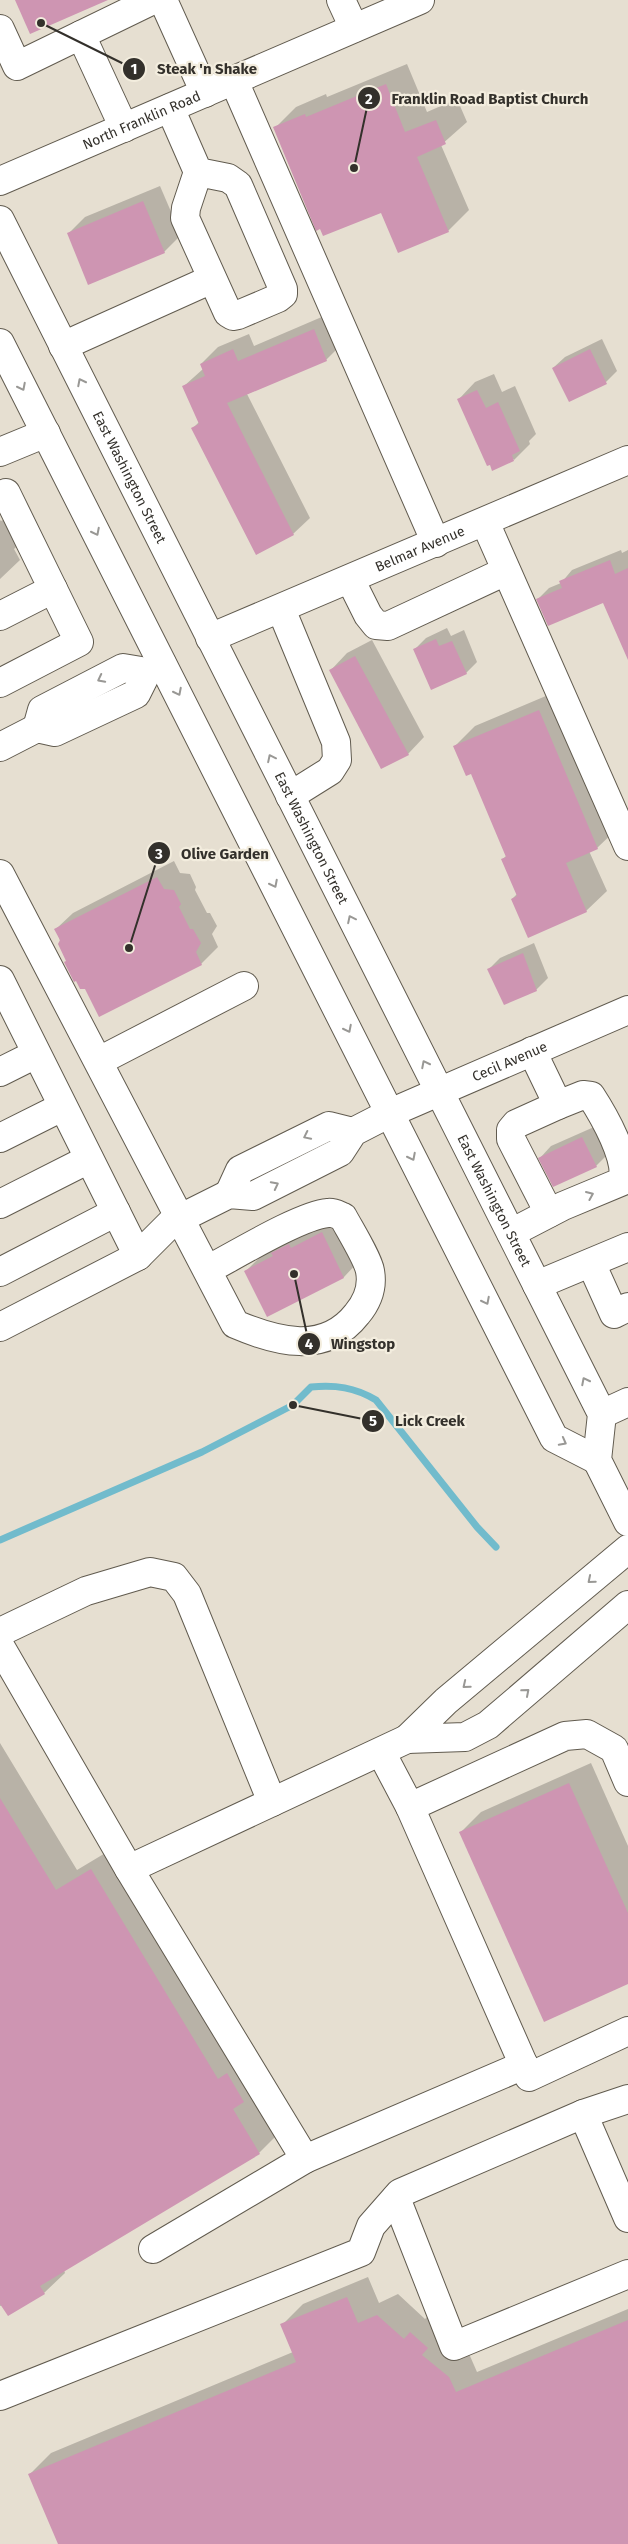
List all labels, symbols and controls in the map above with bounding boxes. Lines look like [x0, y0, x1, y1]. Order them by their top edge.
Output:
callout: Steak 'n Shake [122, 54, 267, 84]
text: 1 [131, 60, 137, 78]
text: Steak 'n Shake [157, 60, 257, 78]
callout: Franklin Road Baptist Church [357, 83, 598, 113]
street label: North Franklin Road [80, 88, 203, 153]
text: 2 [365, 90, 373, 108]
text: Franklin Road Baptist Church [392, 90, 588, 108]
one-way arrow [77, 379, 87, 388]
one-way arrow [16, 382, 26, 391]
street label: East Washington Street [89, 408, 170, 547]
street label: Belmar Avenue [373, 523, 467, 576]
one-way arrow [90, 526, 100, 535]
one-way arrow [97, 673, 106, 683]
one-way arrow [172, 687, 182, 696]
one-way arrow [267, 754, 277, 763]
street label: East Washington Street [271, 769, 352, 908]
callout: Olive Garden [146, 838, 279, 868]
text: 3 [154, 845, 163, 863]
text: Olive Garden [181, 845, 269, 863]
one-way arrow [268, 879, 278, 888]
one-way arrow [347, 916, 357, 925]
one-way arrow [342, 1024, 352, 1033]
street label: Cecil Avenue [470, 1038, 550, 1085]
one-way arrow [421, 1060, 431, 1069]
one-way arrow [304, 1130, 313, 1140]
street label: East Washington Street [453, 1132, 535, 1271]
one-way arrow [406, 1151, 416, 1160]
one-way arrow [270, 1181, 279, 1191]
one-way arrow [585, 1190, 594, 1201]
one-way arrow [480, 1296, 490, 1305]
callout: Wingstop [296, 1329, 405, 1359]
text: 4 [305, 1335, 314, 1353]
text: Wingstop [331, 1335, 395, 1353]
one-way arrow [581, 1377, 591, 1386]
callout: Lick Creek [361, 1406, 475, 1436]
text: 5 [369, 1412, 377, 1430]
text: Lick Creek [395, 1412, 466, 1430]
one-way arrow [558, 1436, 567, 1446]
one-way arrow [587, 1575, 596, 1584]
one-way arrow [463, 1679, 472, 1687]
one-way arrow [521, 1689, 530, 1698]

